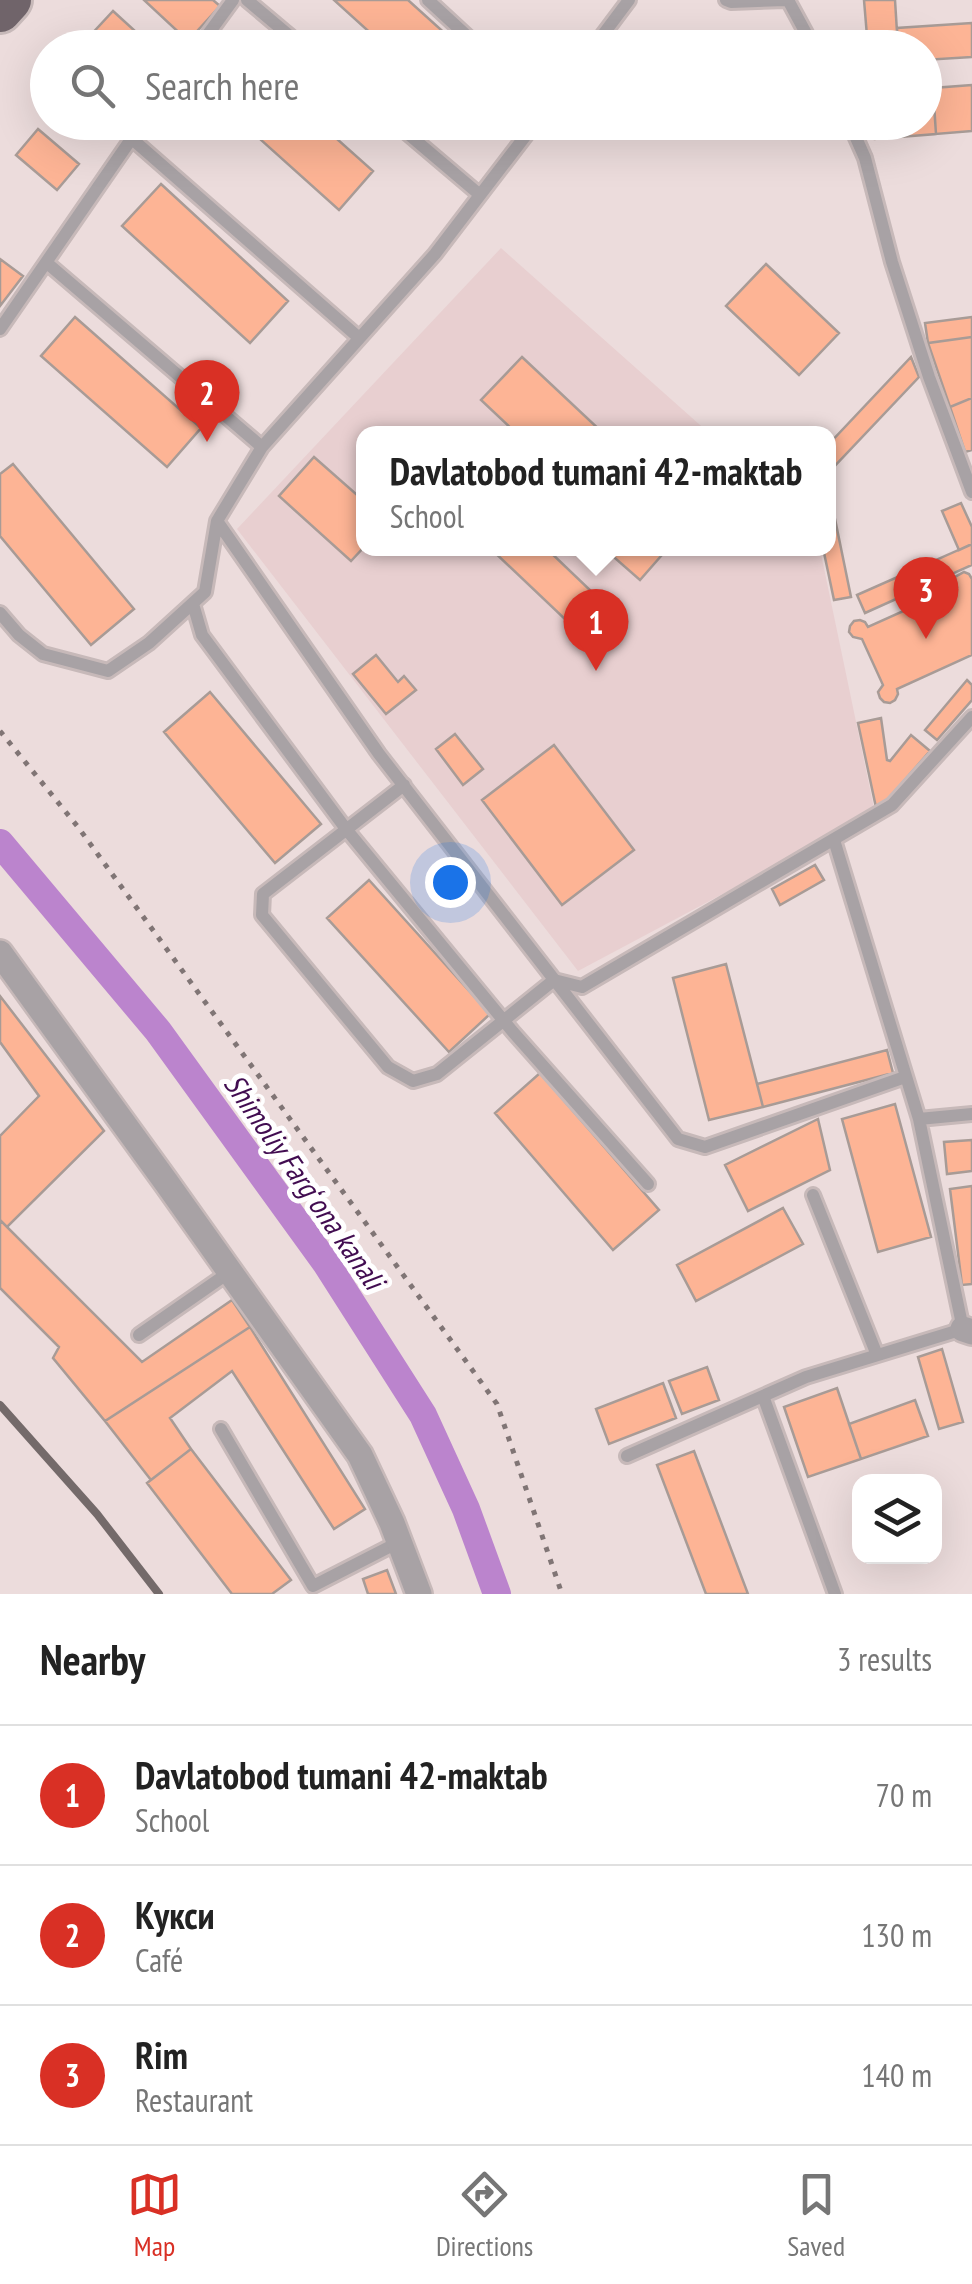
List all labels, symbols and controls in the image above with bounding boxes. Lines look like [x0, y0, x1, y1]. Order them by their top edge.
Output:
search box [30, 30, 942, 140]
icon: search [65, 58, 120, 113]
text: Search here [145, 61, 299, 110]
pin: 2 [174, 360, 240, 442]
popup [356, 426, 836, 556]
text: Davlatobod tumani 42-maktab [390, 446, 802, 495]
text: School [390, 495, 464, 537]
pin: 3 [894, 556, 958, 639]
pin: 1 [564, 588, 628, 671]
your location [425, 857, 476, 908]
water label: Shimoliy Fargʻona kanali [216, 1066, 396, 1299]
map controls [852, 1474, 942, 1564]
button: layers [852, 1474, 942, 1564]
text: Nearby [40, 1632, 145, 1687]
text: 3 results [837, 1638, 932, 1680]
text: Davlatobod tumani 42-maktab [135, 1750, 548, 1799]
text: 1 [65, 1774, 80, 1816]
text: 70 m [876, 1774, 932, 1816]
text: School [135, 1799, 209, 1841]
text: Кукси [135, 1890, 215, 1939]
text: 2 [65, 1914, 80, 1956]
text: 130 m [861, 1914, 932, 1956]
text: Café [135, 1939, 183, 1981]
text: Rim [135, 2030, 188, 2079]
text: 3 [65, 2054, 80, 2096]
text: 140 m [861, 2054, 932, 2096]
text: Restaurant [135, 2079, 253, 2121]
tab: Map [127, 2167, 182, 2264]
tab: Directions [436, 2167, 533, 2264]
tab: Saved [787, 2167, 845, 2264]

